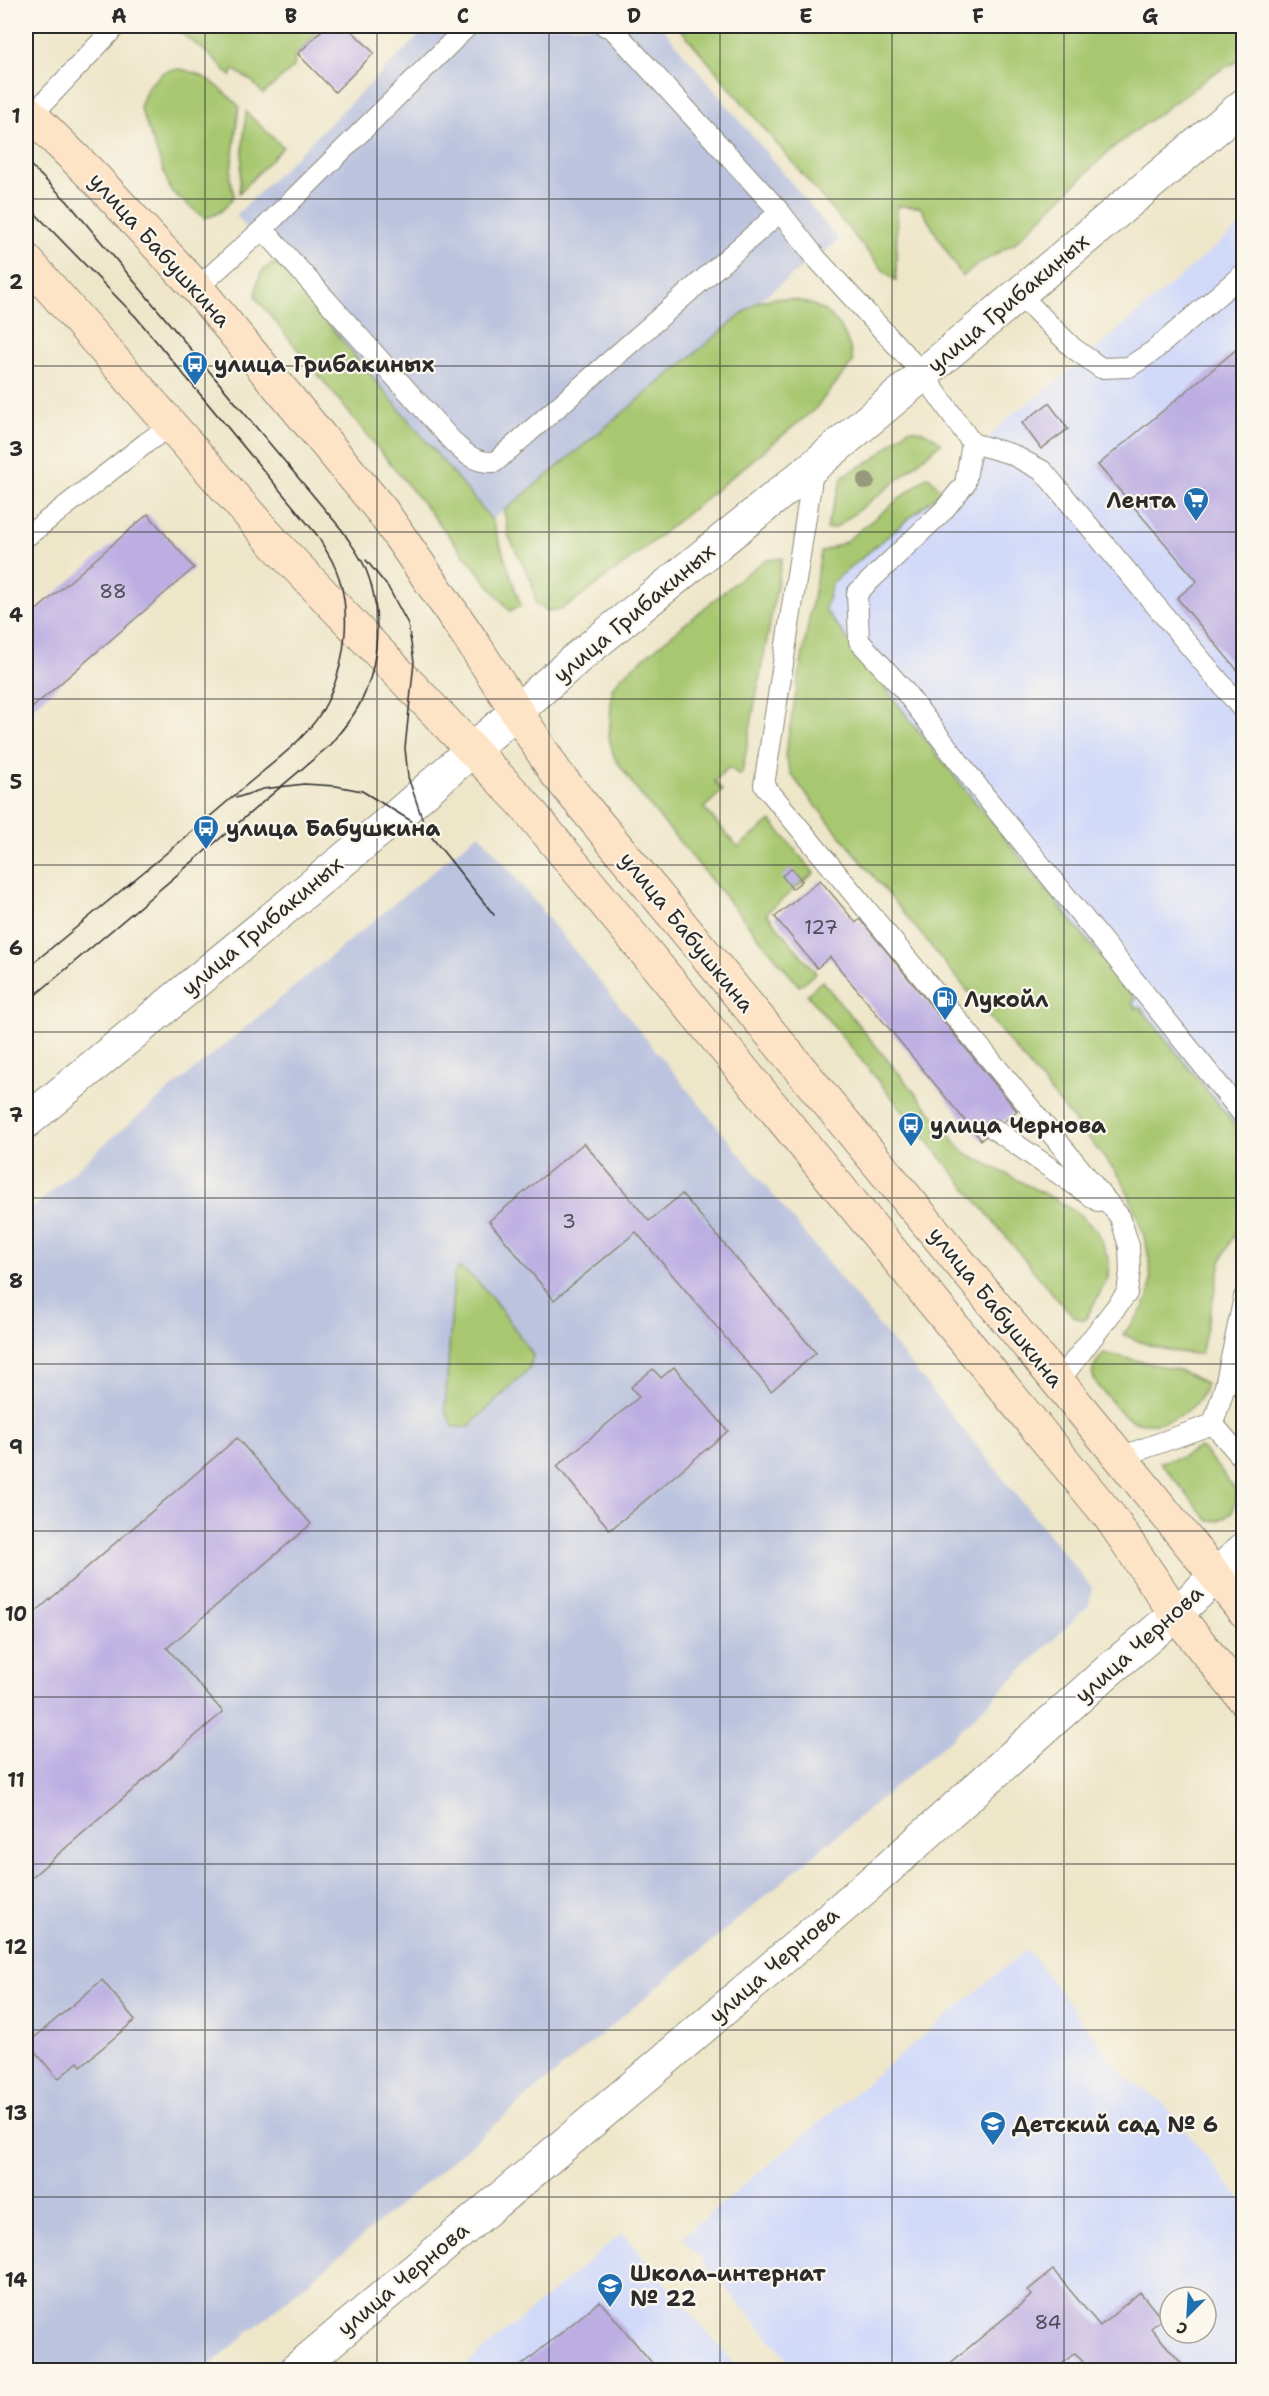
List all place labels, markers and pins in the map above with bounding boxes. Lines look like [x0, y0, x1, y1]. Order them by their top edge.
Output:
bus stop icon: улица Грибакиных [180, 349, 210, 387]
place label: улица Грибакиных [214, 350, 435, 379]
supermarket icon: Лента [1181, 485, 1211, 523]
place label: Лента [1106, 486, 1176, 515]
bus stop icon: улица Бабушкина [191, 813, 221, 851]
place label: улица Бабушкина [226, 814, 440, 843]
fuel station icon: Лукойл [930, 984, 960, 1022]
place label: Лукойл [964, 985, 1049, 1014]
bus stop icon: улица Чернова [896, 1110, 926, 1148]
place label: улица Чернова [930, 1111, 1106, 1140]
school or university icon: Детский сад № 6 [978, 2109, 1008, 2147]
place label: Детский сад № 6 [1012, 2110, 1218, 2139]
place label: Школа-интернат № 22 [630, 2259, 827, 2313]
school or university icon: Школа-интернат № 22 [595, 2271, 625, 2309]

